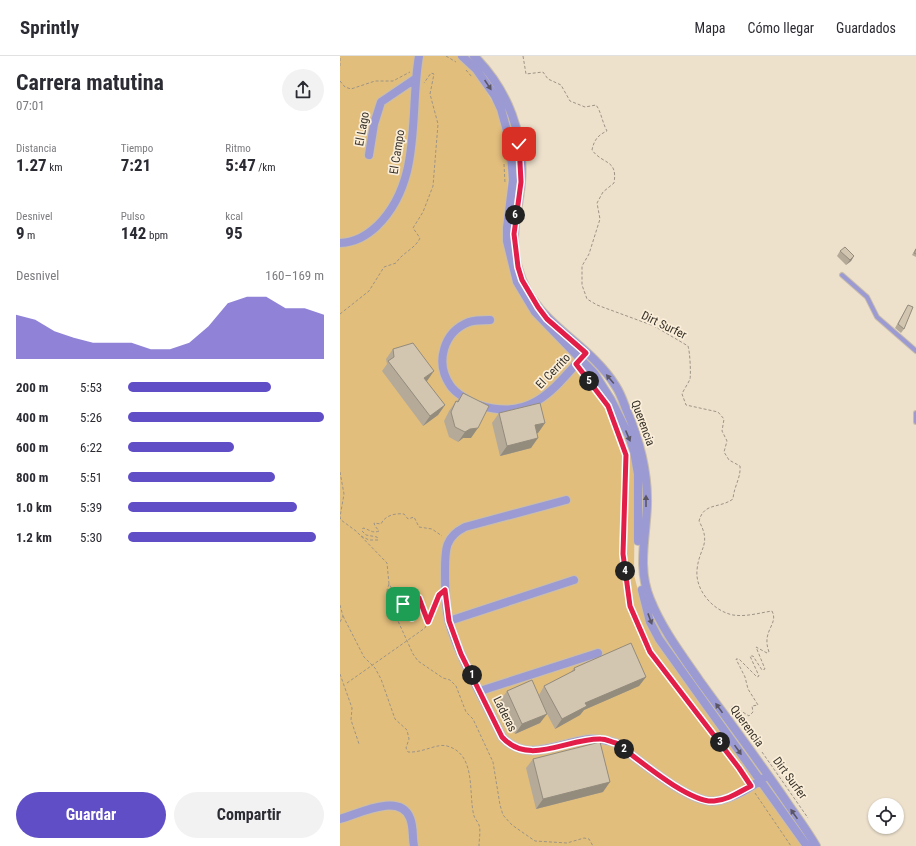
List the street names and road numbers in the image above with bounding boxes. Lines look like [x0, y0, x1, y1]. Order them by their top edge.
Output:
street label: El Lago [352, 111, 372, 147]
street label: El Campo [387, 129, 407, 175]
street label: Dirt Surfer [639, 308, 689, 342]
street label: El Cerrito [533, 351, 573, 391]
street label: Querencia [628, 398, 658, 448]
street label: Laderas [490, 694, 520, 734]
street label: Querencia [727, 703, 767, 750]
street label: Dirt Surfer [770, 754, 810, 802]

